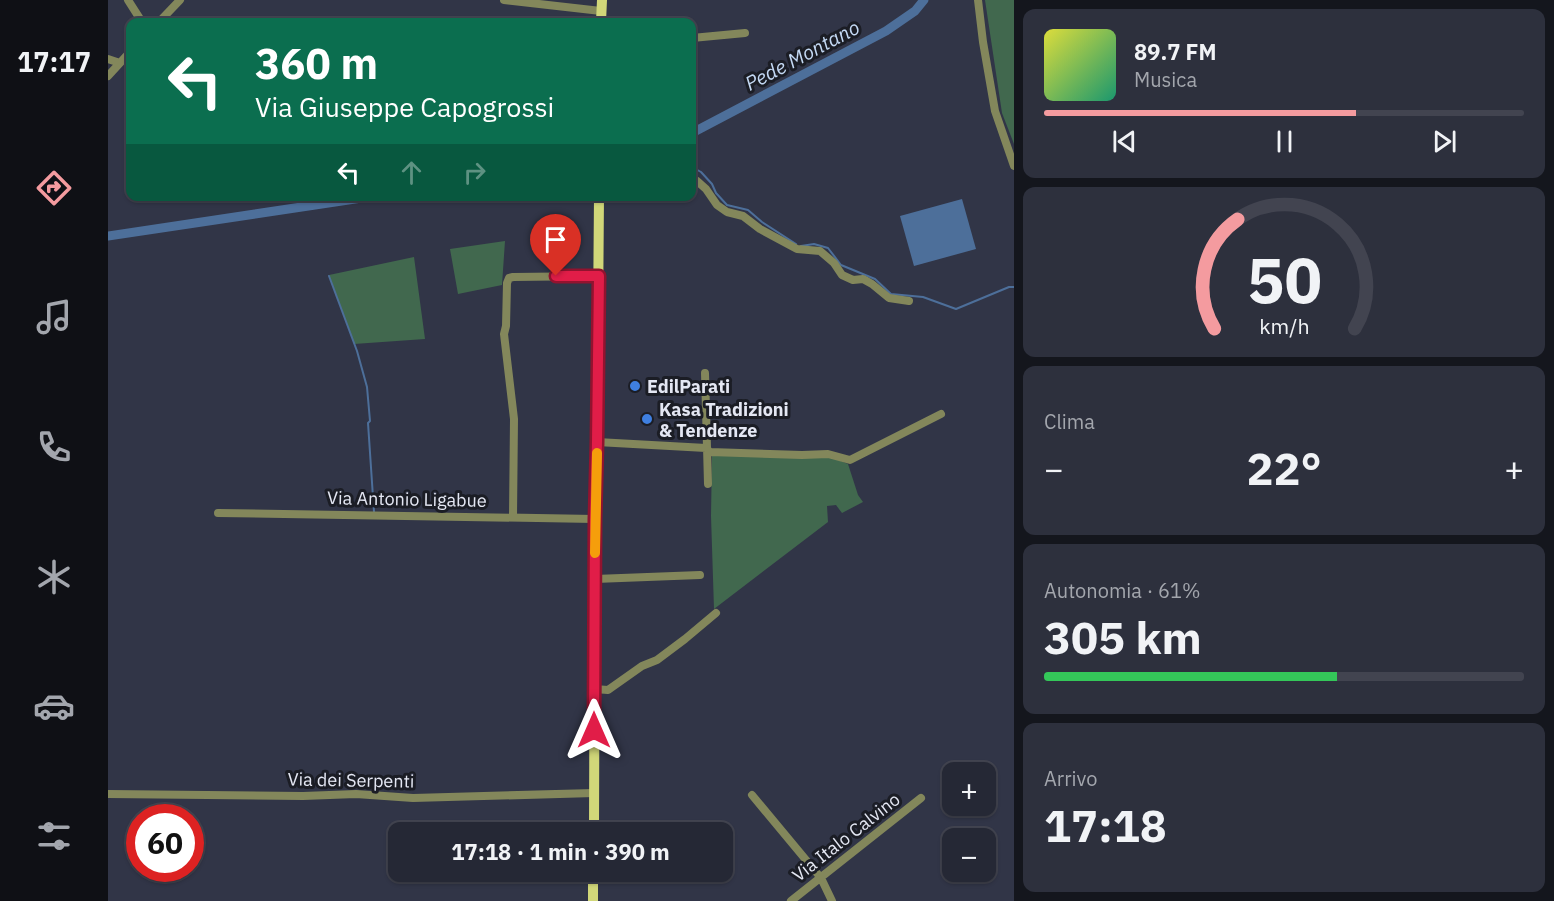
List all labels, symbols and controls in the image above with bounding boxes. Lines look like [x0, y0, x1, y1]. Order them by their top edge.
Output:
water label: Pede Montano [740, 13, 864, 97]
text: 360 m [255, 36, 378, 91]
text: 89.7 FM [1134, 37, 1217, 66]
icon: left [156, 42, 234, 120]
text: 17:17 [17, 44, 91, 79]
text: Musica [1134, 66, 1197, 93]
text: Via Giuseppe Capogrossi [255, 89, 554, 124]
icon: previous [1108, 125, 1141, 158]
icon: pause [1268, 125, 1301, 158]
icon: next [1428, 125, 1461, 158]
icon: left [332, 156, 365, 189]
icon: ahead [395, 156, 428, 189]
icon: right [458, 156, 491, 189]
icon: directions [33, 167, 75, 209]
pin [530, 214, 581, 276]
icon: arrive [539, 223, 572, 256]
text: 50 [1247, 239, 1321, 320]
icon: music [33, 296, 75, 338]
text: km/h [1259, 313, 1309, 341]
place label: EdilParati [647, 375, 730, 398]
marker: EdilParati [628, 379, 642, 393]
place label: Kasa Tradizioni & Tendenze [659, 398, 789, 442]
text: Clima [1044, 408, 1095, 435]
marker: Kasa Tradizioni & Tendenze [640, 412, 654, 426]
icon: phone [33, 426, 75, 468]
text: 22° [1246, 439, 1322, 497]
text: − [1044, 447, 1064, 490]
text: + [1504, 447, 1524, 490]
street label: Via Antonio Ligabue [327, 486, 487, 512]
icon: climate [33, 556, 75, 598]
text: Autonomia · 61% [1044, 577, 1201, 604]
text: 305 km [1044, 608, 1202, 666]
icon: car [33, 685, 75, 727]
position arrow [562, 698, 626, 762]
map controls [942, 762, 996, 882]
button: + [942, 762, 996, 816]
text: Arrivo [1044, 765, 1097, 792]
street label: Via dei Serpenti [287, 767, 415, 793]
street label: Via Italo Calvino [787, 788, 905, 886]
text: 17:18 [1044, 796, 1167, 854]
speed limit sign: 60 [126, 804, 204, 882]
icon: filters [33, 815, 75, 857]
button: − [942, 828, 996, 882]
text: 17:18 · 1 min · 390 m [451, 837, 670, 866]

